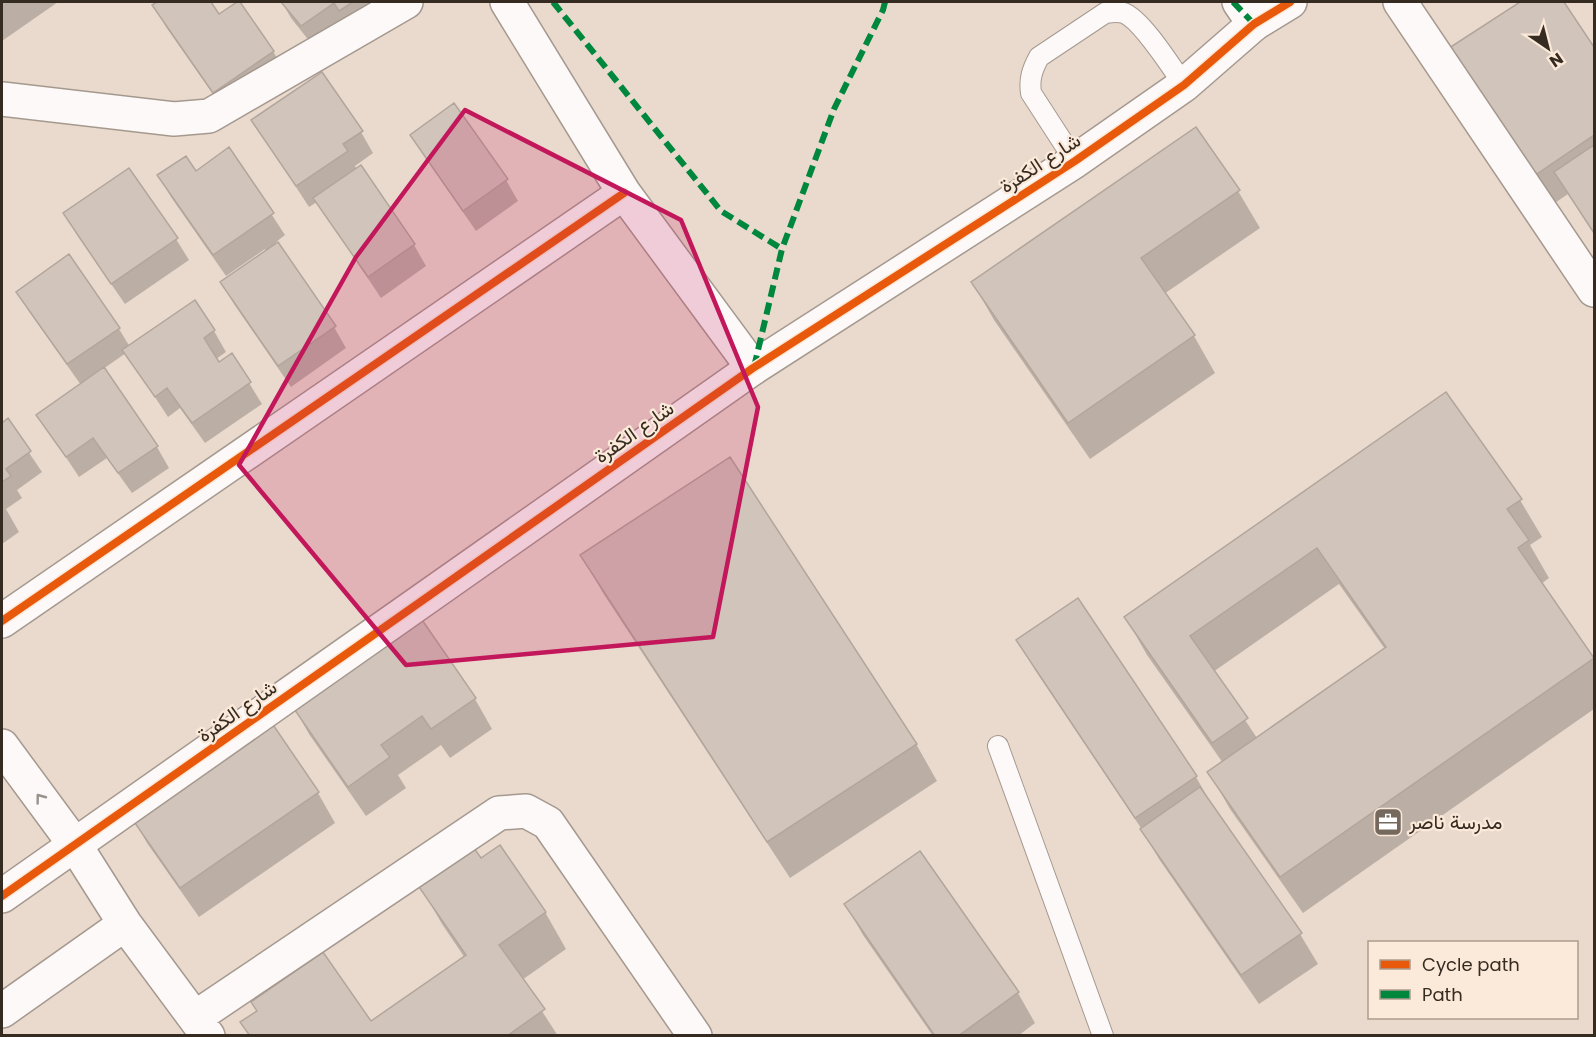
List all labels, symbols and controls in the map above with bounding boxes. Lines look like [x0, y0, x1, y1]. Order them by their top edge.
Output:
north arrow [1518, 18, 1578, 78]
text: N [1545, 47, 1568, 73]
street label: شارع الكفرة [994, 126, 1086, 200]
street label: شارع الكفرة [588, 394, 680, 470]
street label: شارع الكفرة [191, 673, 283, 749]
one-way arrow [37, 793, 48, 804]
office icon: مدرسة ناصر [1372, 806, 1404, 838]
place label: مدرسة ناصر [1408, 808, 1502, 836]
legend [1368, 941, 1578, 1019]
text: Cycle path [1422, 952, 1520, 977]
text: Path [1422, 982, 1463, 1007]

